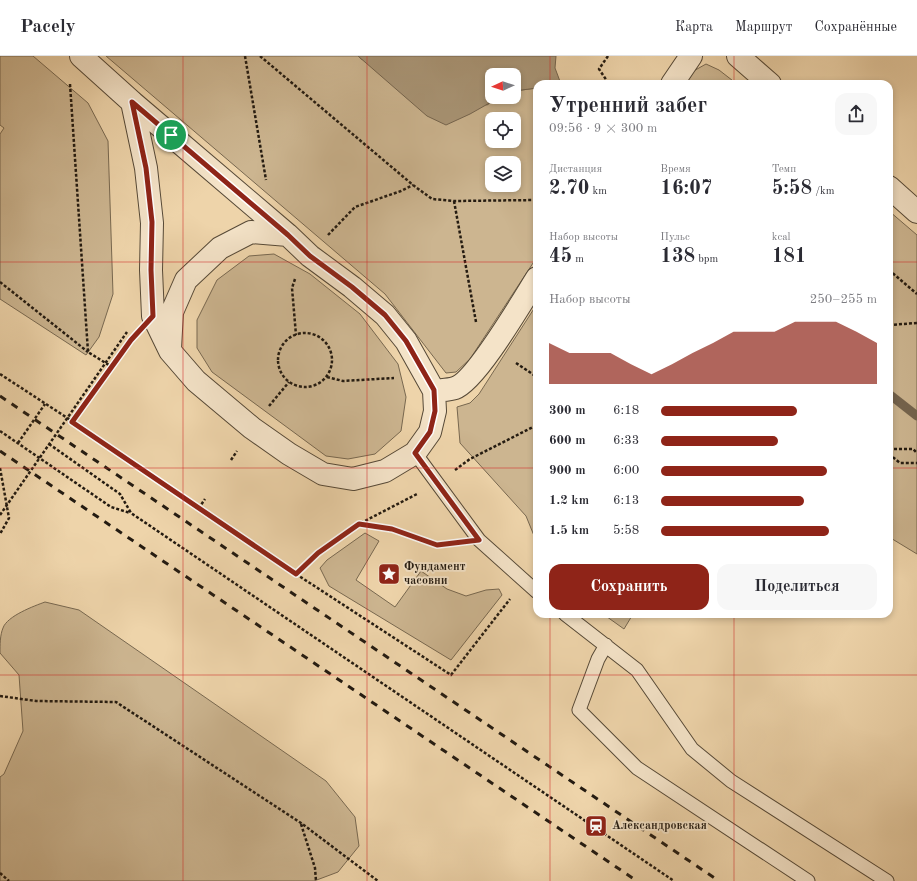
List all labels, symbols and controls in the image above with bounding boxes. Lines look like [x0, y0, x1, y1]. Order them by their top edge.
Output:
text: Pacely [20, 18, 76, 37]
text: Карта [675, 20, 713, 34]
text: Маршрут [735, 20, 792, 34]
text: Сохранённые [814, 20, 897, 34]
north arrow [485, 68, 521, 104]
map controls [485, 68, 521, 192]
button: share [835, 93, 877, 135]
text: Утренний забег [549, 95, 707, 117]
button: locate [485, 112, 521, 148]
pin [154, 118, 188, 152]
text: 09:56 · 9 × 300 m [549, 122, 657, 135]
icon: arrive [160, 124, 182, 146]
button: layers [485, 156, 521, 192]
text: Дистанция [549, 164, 602, 175]
text: Время [660, 164, 691, 175]
text: Темп [772, 164, 796, 175]
text: 2.70 [549, 179, 589, 199]
text: 16:07 [660, 179, 712, 199]
text: 5:58 [772, 179, 812, 199]
text: km [589, 186, 607, 197]
text: /km [812, 186, 835, 197]
text: Набор высоты [549, 232, 618, 243]
text: Пульс [660, 232, 690, 243]
text: kcal [772, 232, 791, 243]
text: 45 [549, 247, 572, 267]
text: 138 [660, 247, 695, 267]
text: 181 [772, 247, 806, 267]
text: m [572, 254, 584, 265]
text: bpm [695, 254, 718, 265]
text: Набор высоты [549, 293, 631, 306]
text: 250–255 m [810, 293, 877, 306]
text: 300 m [549, 404, 586, 417]
text: 6:18 [613, 404, 639, 417]
text: 600 m [549, 434, 586, 447]
text: 6:33 [613, 434, 639, 447]
text: 900 m [549, 464, 586, 477]
text: 6:00 [613, 464, 639, 477]
text: 1.2 km [549, 494, 589, 507]
text: 6:13 [613, 494, 639, 507]
text: 1.5 km [549, 524, 589, 537]
text: 5:58 [613, 524, 639, 537]
place icon: Фундамент часовни [376, 561, 402, 587]
place label: Фундамент часовни [404, 561, 466, 587]
button: Сохранить [549, 564, 709, 610]
button: Поделиться [717, 564, 877, 610]
station icon: Александровская [583, 813, 609, 839]
place label: Александровская [612, 820, 707, 832]

